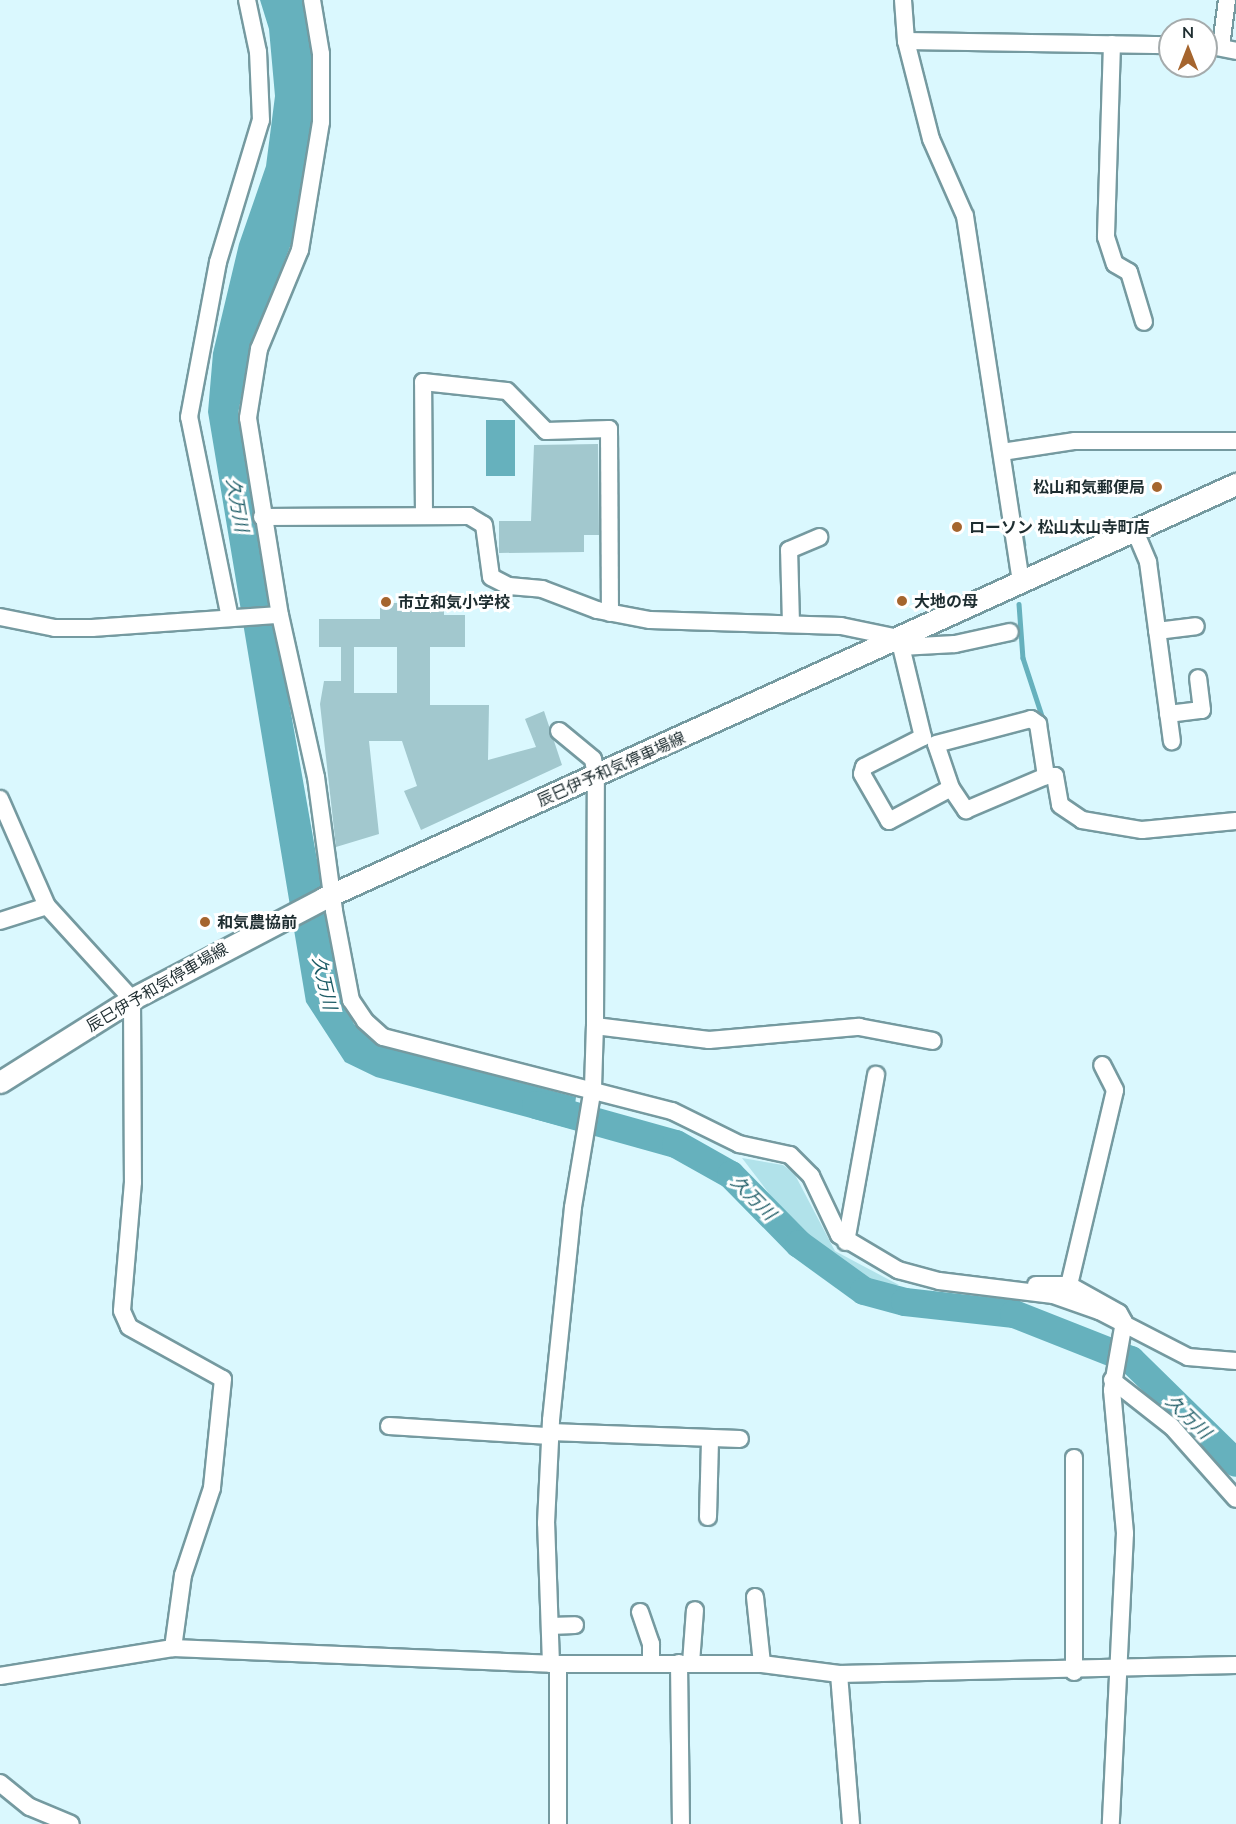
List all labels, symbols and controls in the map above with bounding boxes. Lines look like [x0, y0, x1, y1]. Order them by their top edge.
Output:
north arrow [1158, 18, 1218, 78]
text: N [1182, 22, 1194, 42]
water label: 久万川 [222, 477, 252, 533]
place label: 松山和気郵便局 [1033, 477, 1145, 497]
marker: 松山和気郵便局 [1150, 480, 1164, 494]
place label: ローソン 松山太山寺町店 [969, 517, 1149, 537]
marker: ローソン 松山太山寺町店 [950, 520, 964, 534]
place label: 大地の母 [914, 591, 978, 611]
place label: 市立和気小学校 [398, 592, 510, 612]
marker: 大地の母 [895, 594, 909, 608]
marker: 市立和気小学校 [379, 595, 393, 609]
street label: 辰巳伊予和気停車場線 [534, 728, 688, 810]
place label: 和気農協前 [217, 912, 297, 932]
marker: 和気農協前 [198, 915, 212, 929]
street label: 辰巳伊予和気停車場線 [83, 939, 231, 1035]
water label: 久万川 [307, 954, 341, 1012]
water label: 久万川 [726, 1171, 780, 1225]
water label: 久万川 [1161, 1390, 1215, 1444]

